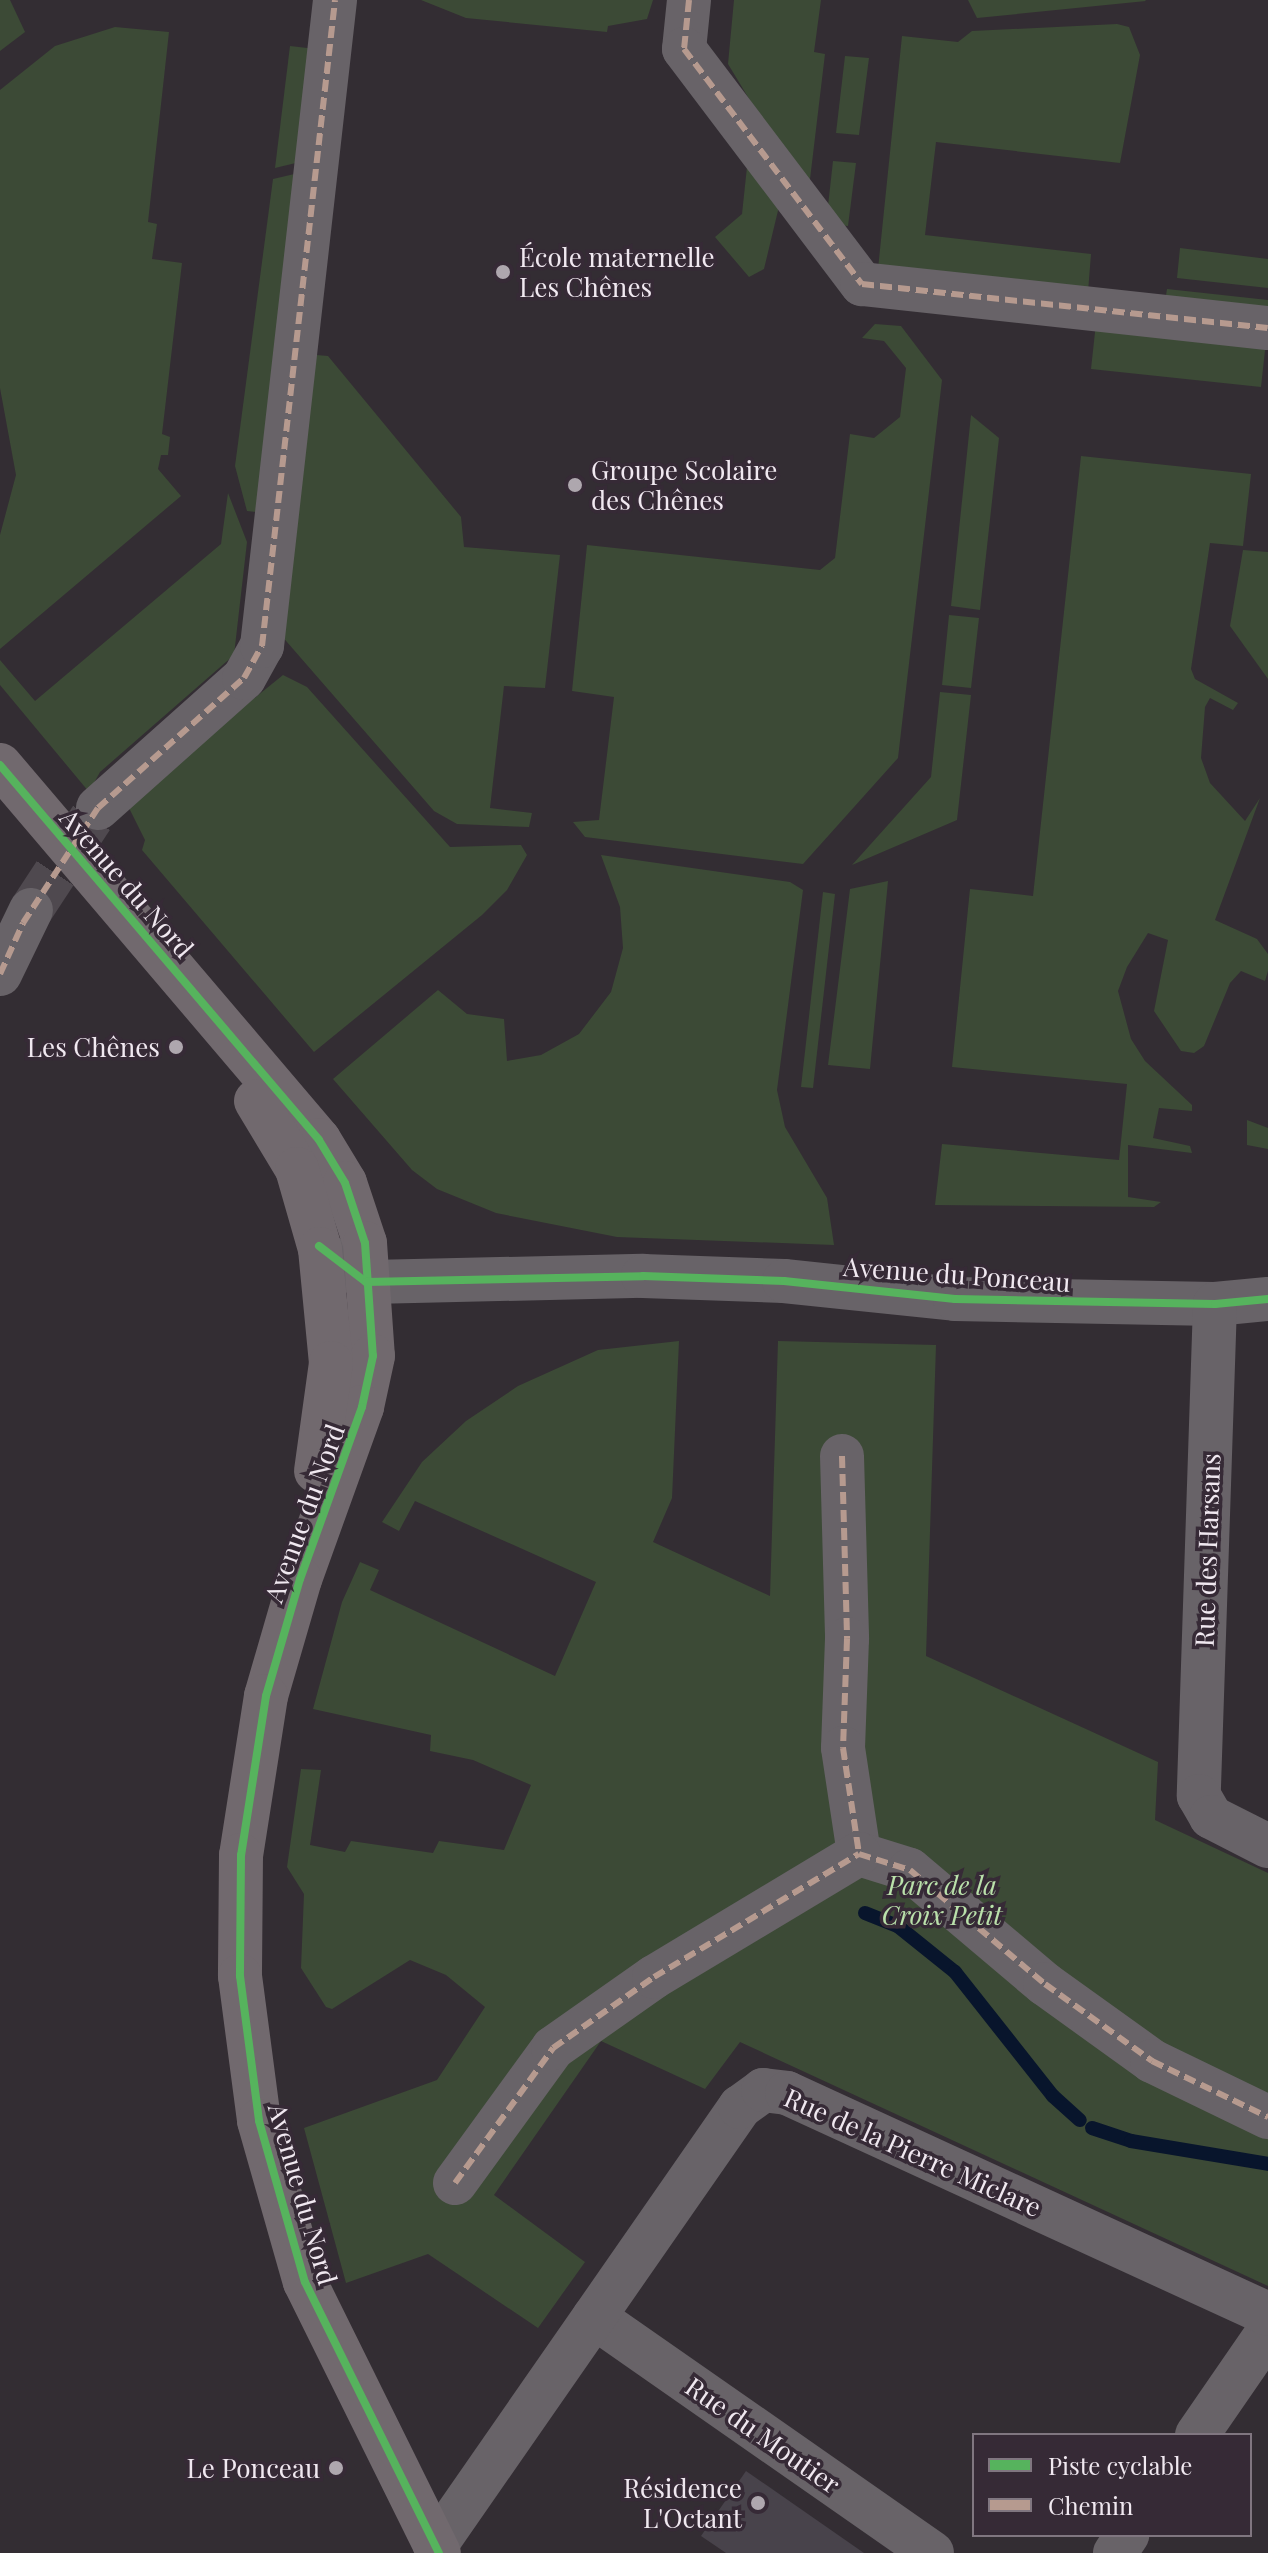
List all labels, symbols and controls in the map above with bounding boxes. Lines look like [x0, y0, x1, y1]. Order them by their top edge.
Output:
place label: École maternelle Les Chênes [519, 241, 715, 302]
marker: École maternelle Les Chênes [494, 263, 512, 281]
place label: Groupe Scolaire des Chênes [591, 454, 777, 516]
marker: Groupe Scolaire des Chênes [566, 476, 584, 494]
street label: Avenue du Nord [54, 802, 200, 964]
place label: Les Chênes [27, 1031, 160, 1063]
marker: Les Chênes [167, 1038, 185, 1056]
street label: Avenue du Ponceau [842, 1251, 1072, 1297]
street label: Avenue du Nord [257, 1420, 351, 1606]
street label: Rue des Harsans [1188, 1453, 1226, 1647]
park label: Parc de la Croix Petit [882, 1869, 1002, 1930]
street label: Rue de la Pierre Miclare [779, 2081, 1047, 2223]
street label: Avenue du Nord [262, 2100, 344, 2288]
street label: Rue du Moutier [680, 2370, 846, 2500]
legend [972, 2433, 1252, 2537]
text: Piste cyclable [1048, 2449, 1192, 2481]
place label: Le Ponceau [187, 2452, 320, 2484]
marker: Le Ponceau [327, 2459, 345, 2477]
place label: Résidence L'Octant [623, 2472, 742, 2534]
text: Chemin [1048, 2489, 1133, 2521]
marker: Résidence L'Octant [749, 2494, 767, 2512]

